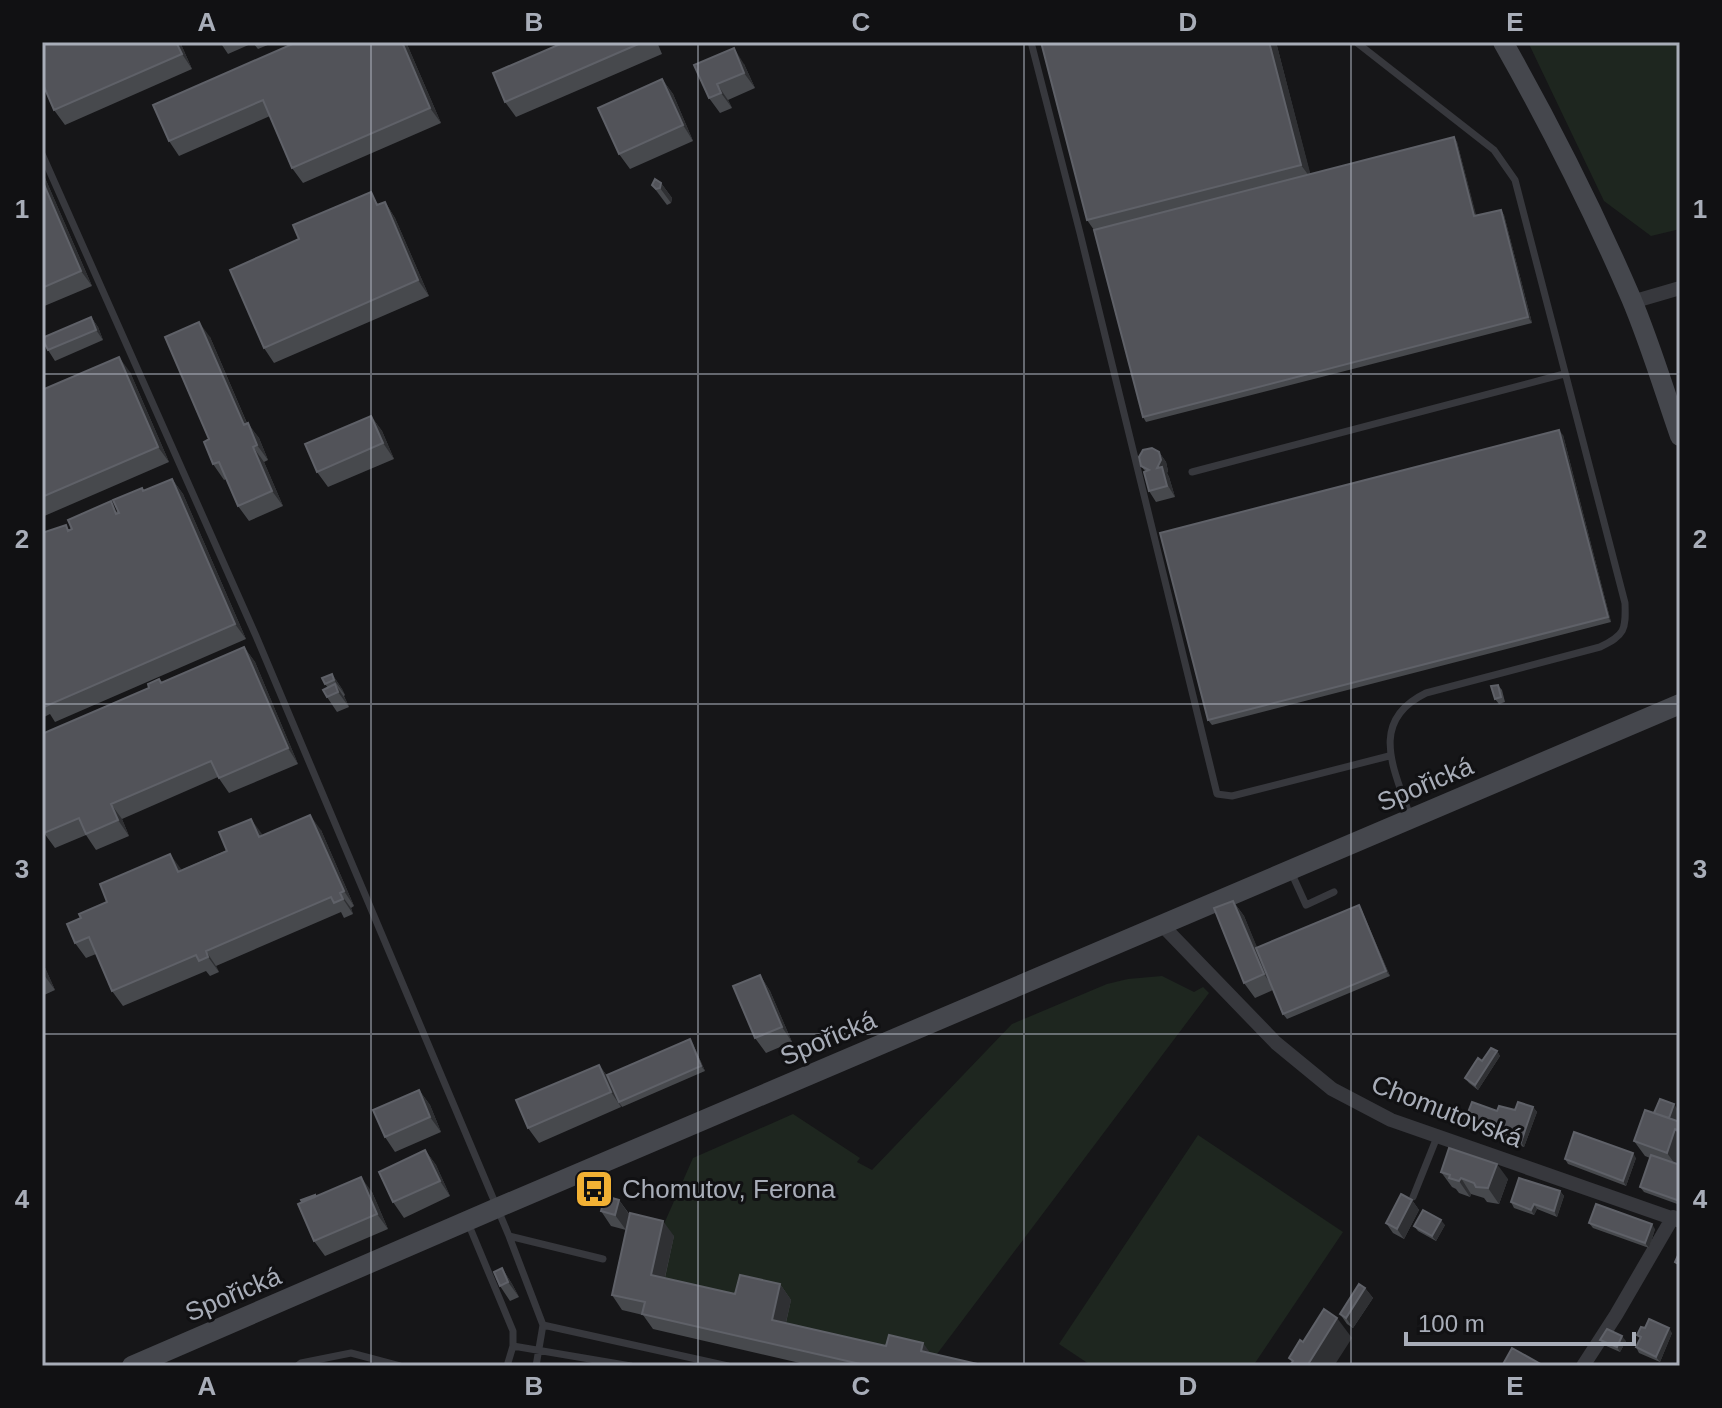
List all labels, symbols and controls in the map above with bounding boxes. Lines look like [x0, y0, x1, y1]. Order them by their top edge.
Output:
text: A [198, 7, 217, 37]
text: B [525, 7, 543, 37]
text: C [852, 7, 871, 37]
text: D [1179, 7, 1197, 37]
text: E [1506, 7, 1524, 37]
text: 1 [15, 194, 29, 224]
text: 1 [1693, 194, 1707, 224]
text: 2 [15, 524, 29, 554]
text: 2 [1693, 524, 1707, 554]
street label: Spořická [1373, 750, 1478, 818]
text: 3 [15, 854, 29, 884]
text: 3 [1693, 854, 1707, 884]
street label: Spořická [776, 1004, 881, 1072]
street label: Chomutovská [1367, 1069, 1527, 1154]
bus stop icon: Chomutov, Ferona [573, 1168, 615, 1210]
place label: Chomutov, Ferona [622, 1174, 836, 1204]
text: 4 [15, 1184, 30, 1214]
text: 4 [1693, 1184, 1708, 1214]
street label: Spořická [181, 1260, 286, 1328]
scale bar [1406, 1296, 1634, 1346]
text: 100 m [1418, 1310, 1485, 1337]
text: A [198, 1371, 217, 1401]
text: B [525, 1371, 543, 1401]
text: C [852, 1371, 871, 1401]
text: D [1179, 1371, 1197, 1401]
text: E [1506, 1371, 1524, 1401]

